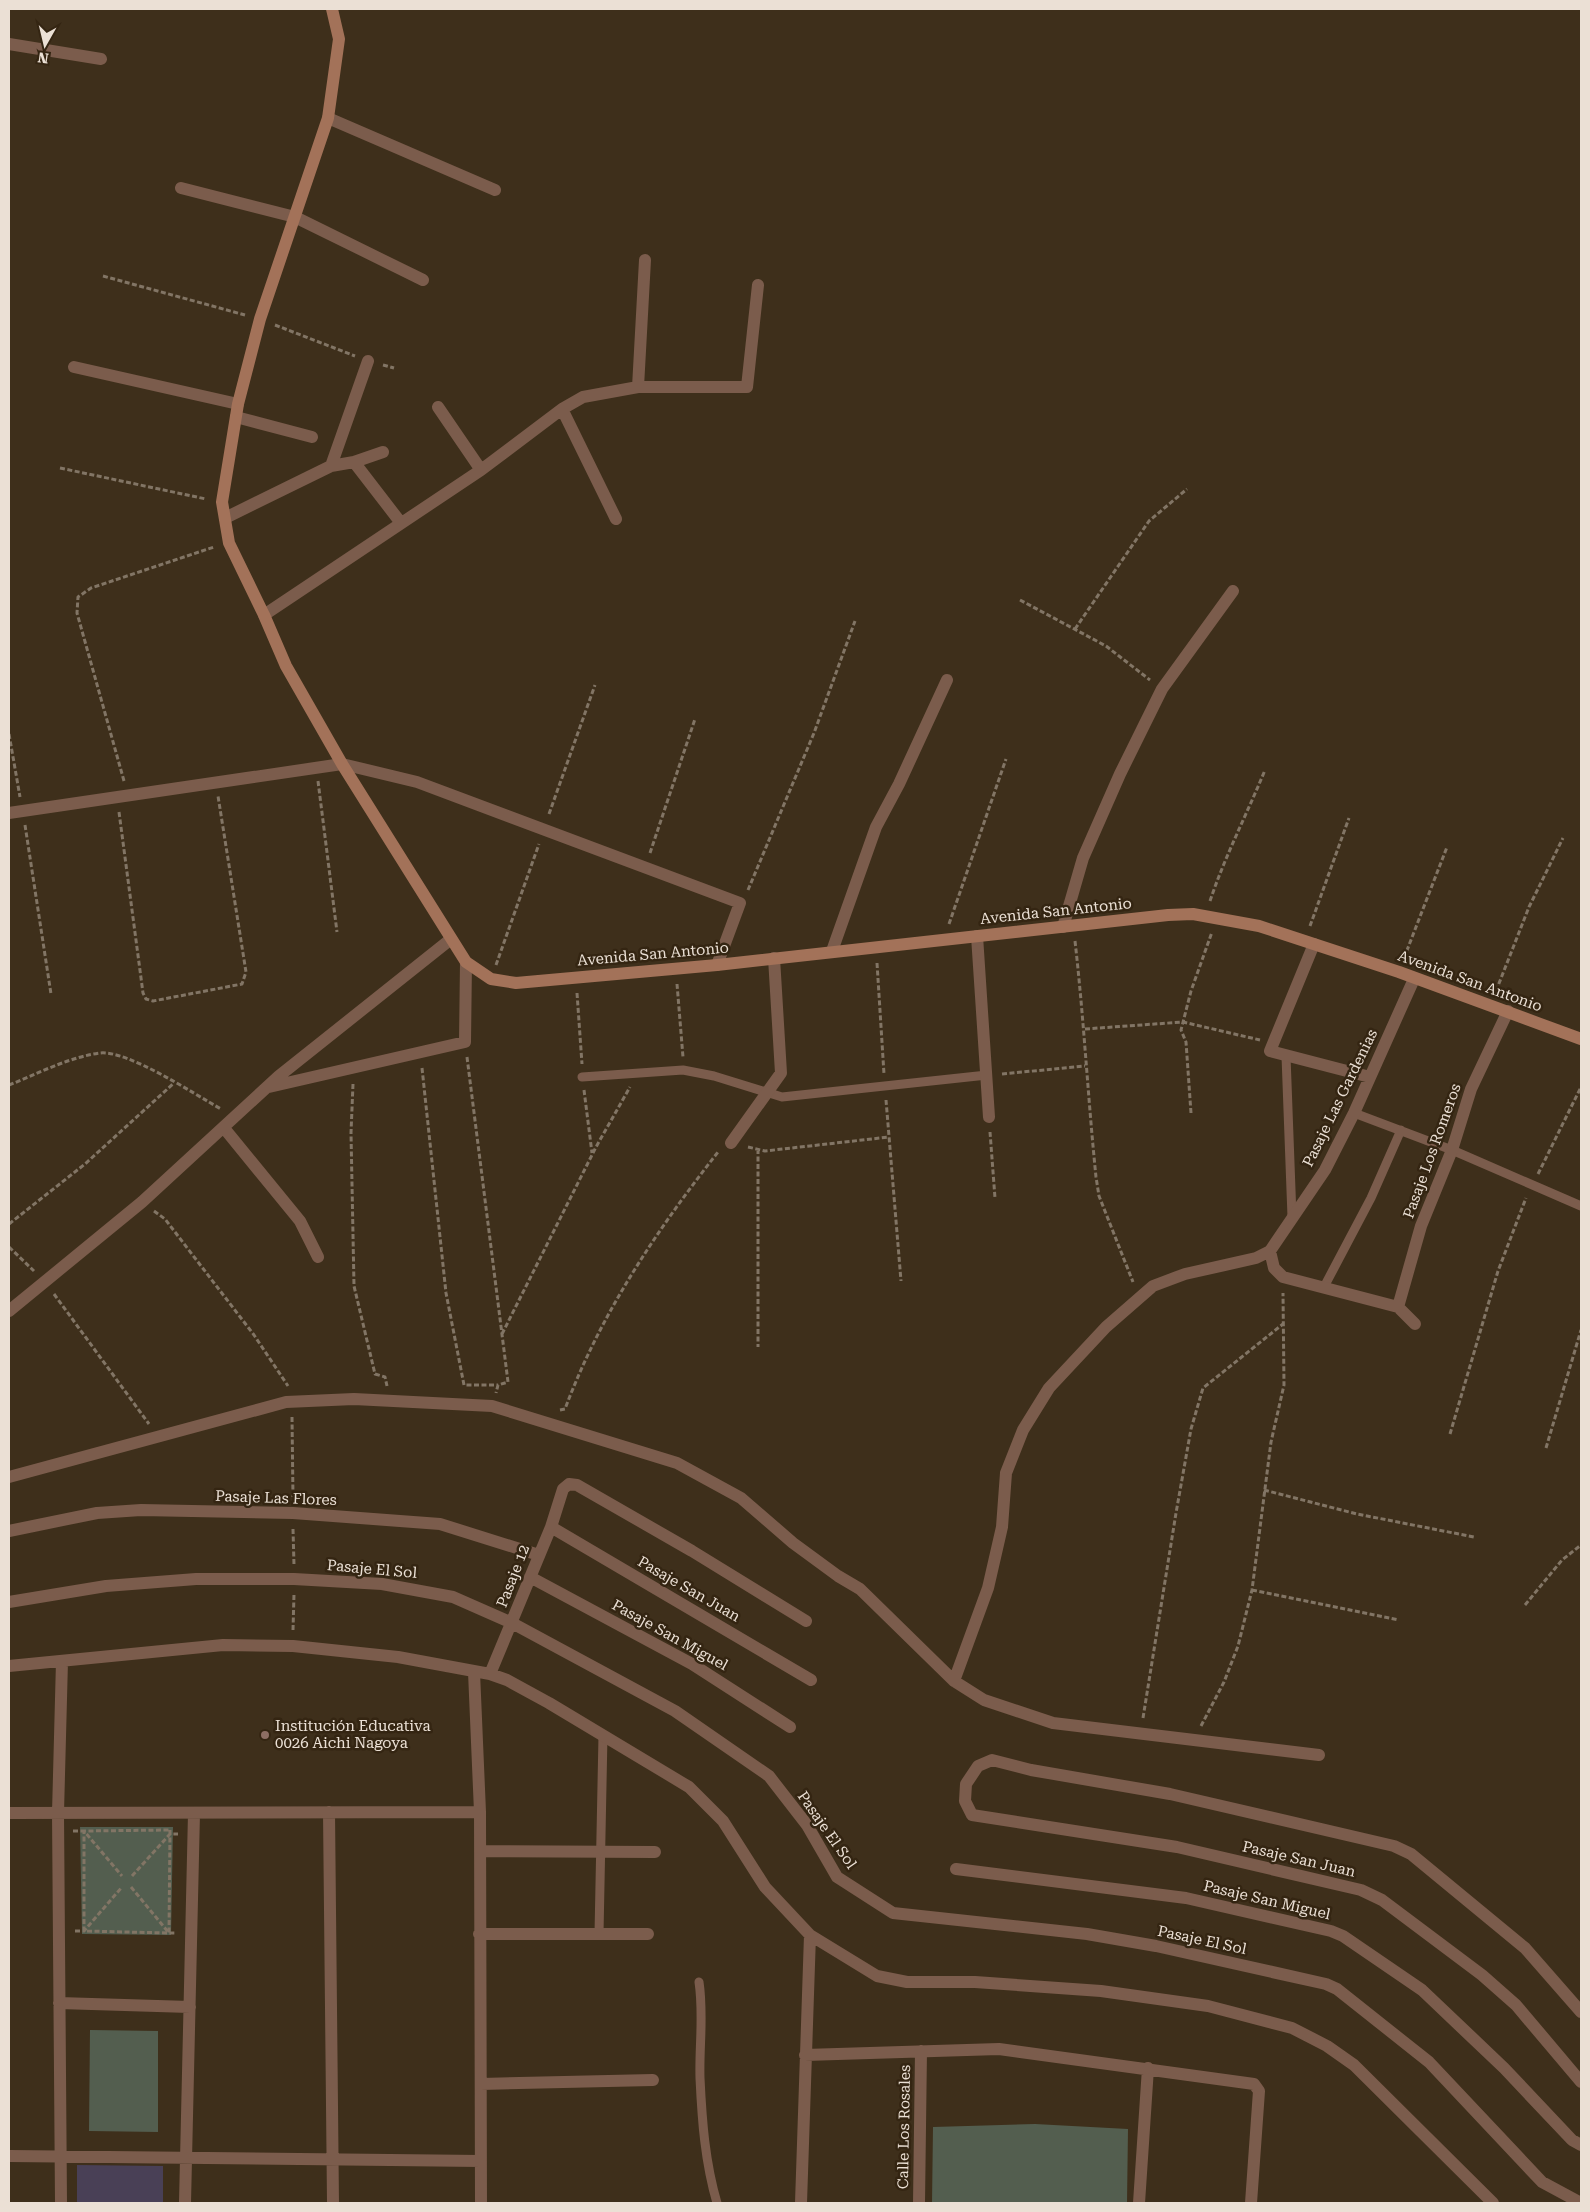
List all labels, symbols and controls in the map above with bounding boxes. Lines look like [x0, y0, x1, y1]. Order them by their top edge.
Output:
north arrow [20, 20, 70, 70]
text: N [37, 49, 50, 67]
street label: Avenida San Antonio [979, 894, 1133, 928]
street label: Avenida San Antonio [576, 938, 730, 970]
street label: Avenida San Antonio [1395, 947, 1545, 1015]
street label: Pasaje Las Gardenias [1299, 1026, 1381, 1170]
street label: Pasaje Los Romeros [1399, 1081, 1465, 1221]
street label: Pasaje Las Flores [215, 1487, 337, 1509]
street label: Pasaje 12 [493, 1542, 533, 1610]
street label: Pasaje San Juan [634, 1552, 744, 1626]
street label: Pasaje El Sol [326, 1556, 418, 1582]
street label: Pasaje San Miguel [609, 1596, 731, 1674]
place label: Institución Educativa 0026 Aichi Nagoya [275, 1717, 431, 1752]
marker: Institución Educativa 0026 Aichi Nagoya [259, 1729, 271, 1741]
street label: Pasaje El Sol [794, 1788, 861, 1873]
street label: Pasaje San Juan [1241, 1837, 1358, 1881]
street label: Pasaje San Miguel [1202, 1877, 1333, 1923]
street label: Pasaje El Sol [1156, 1922, 1248, 1958]
street label: Calle Los Rosales [894, 2065, 914, 2189]

